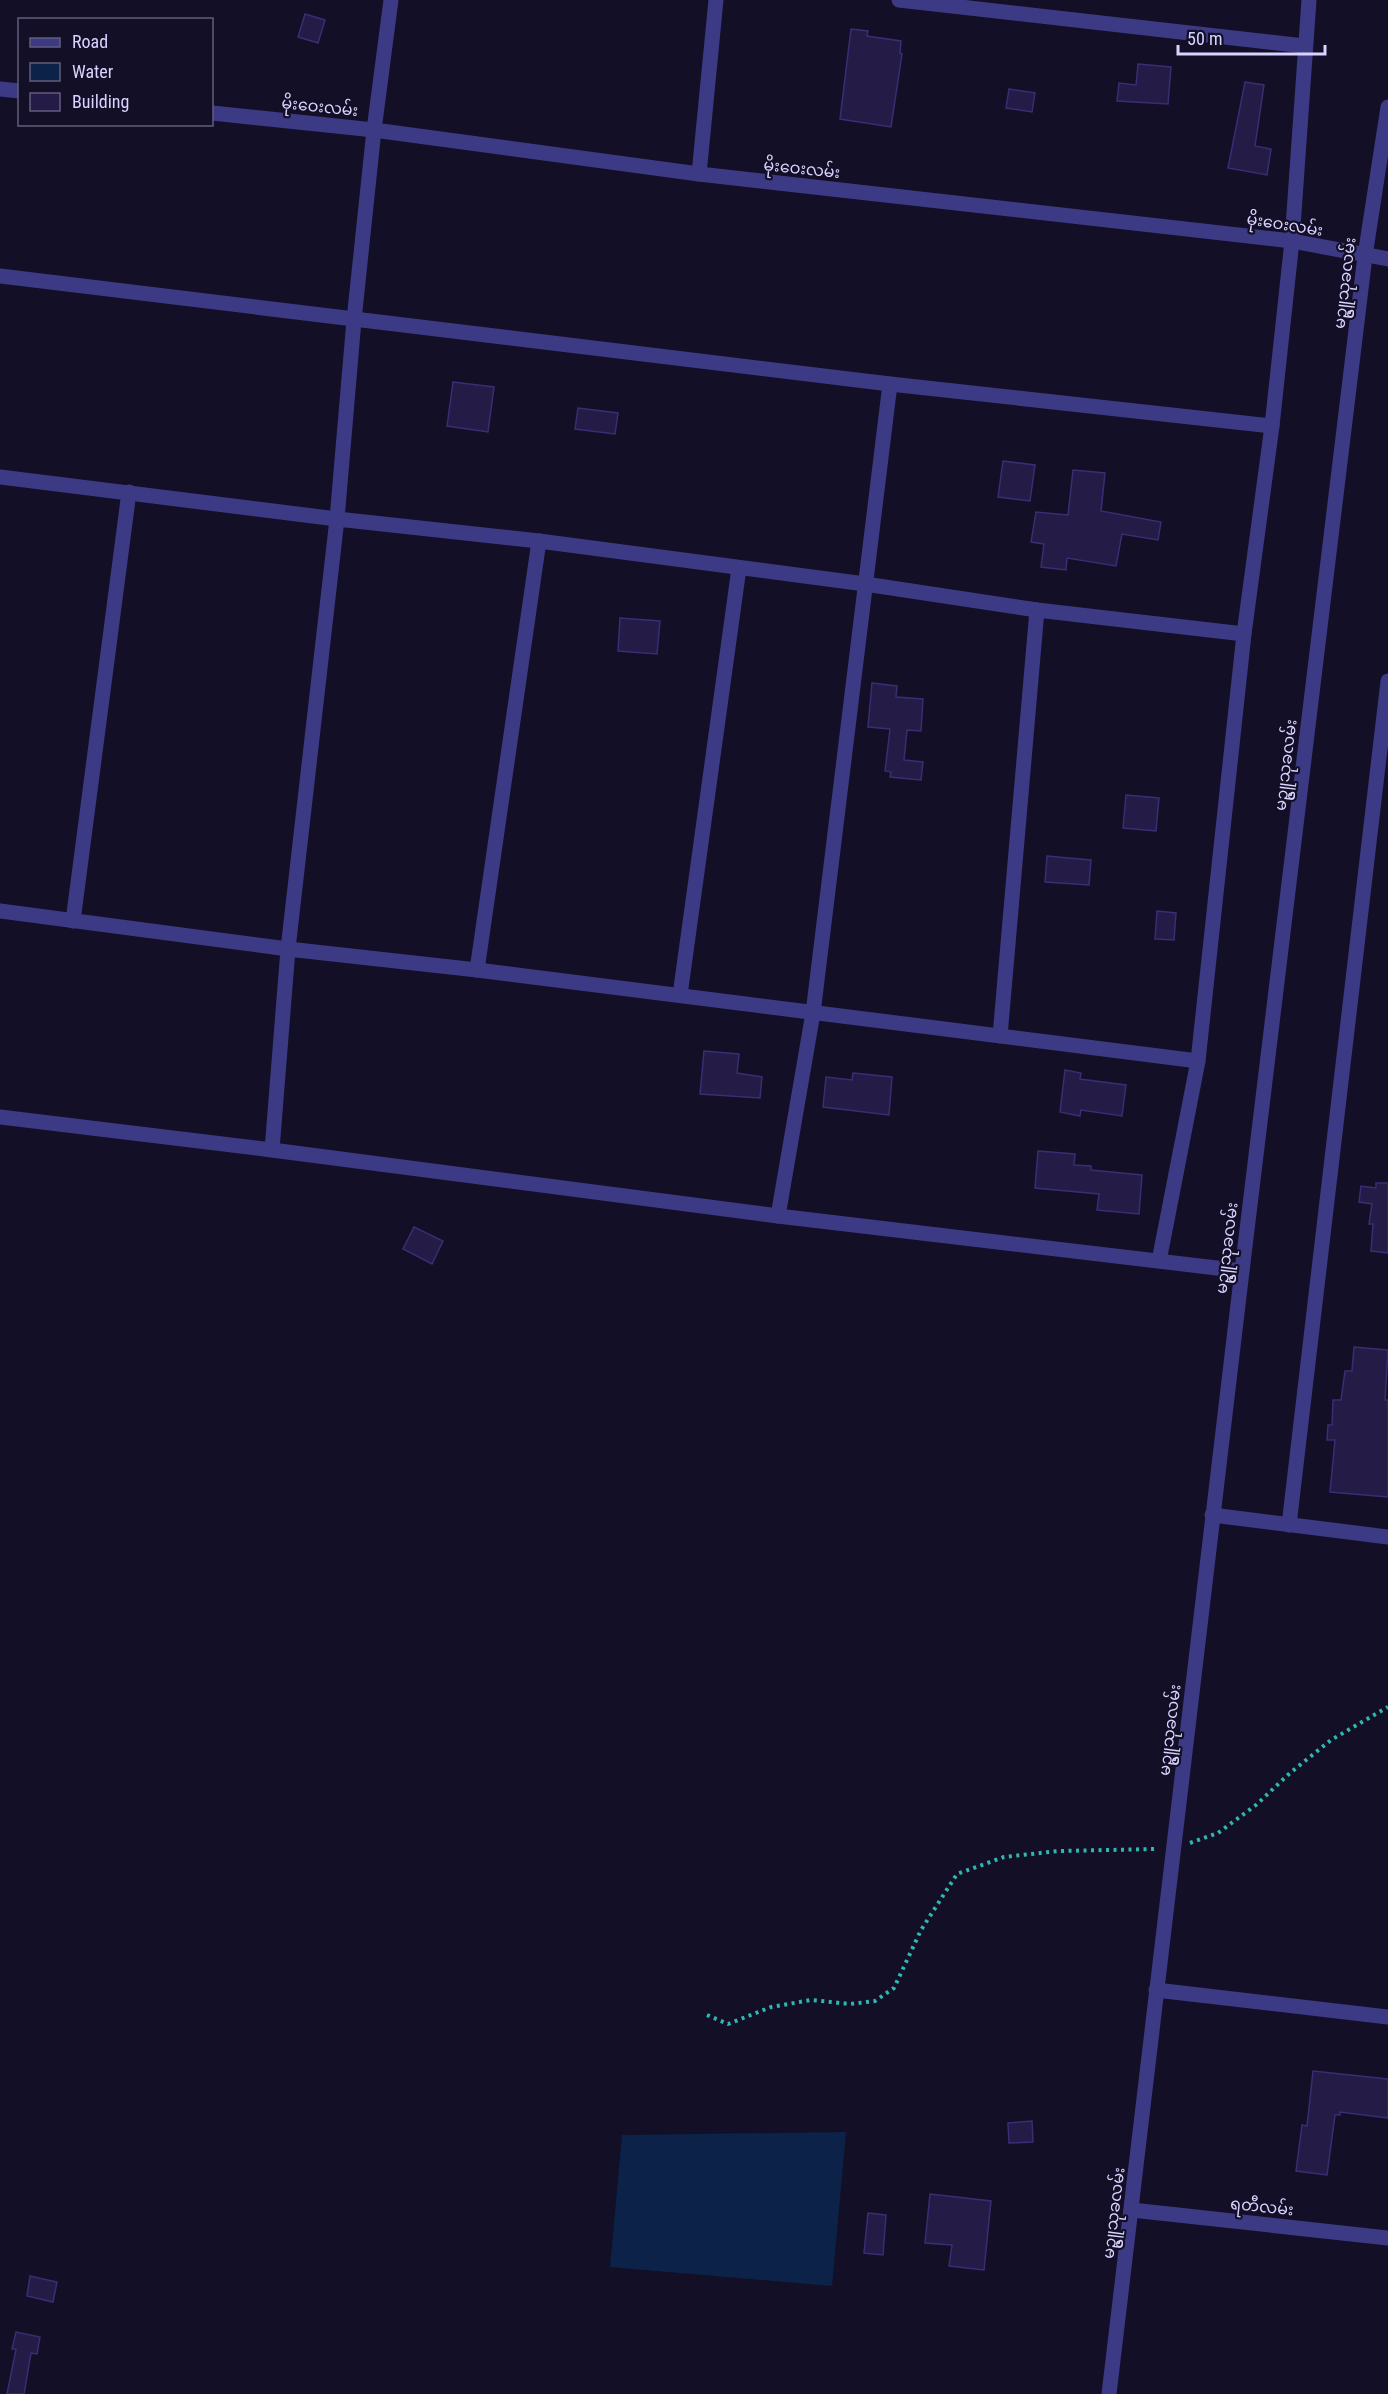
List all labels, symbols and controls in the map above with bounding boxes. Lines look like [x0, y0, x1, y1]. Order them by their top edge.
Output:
legend [18, 18, 213, 126]
scale bar [1178, 18, 1325, 56]
text: 50 m [1187, 28, 1222, 49]
text: Road [72, 31, 108, 52]
text: Water [72, 61, 114, 82]
text: Building [72, 91, 129, 112]
street label: မိုးဝေးလမ်း [280, 91, 359, 125]
street label: မိုးဝေးလမ်း [762, 153, 841, 187]
street label: မိုးဝေးလမ်း [1245, 207, 1325, 245]
street label: မဥ္ဇူသုခလမ်း [1327, 236, 1364, 330]
street label: မဥ္ဇူသုခလမ်း [1268, 718, 1305, 812]
street label: မဥ္ဇူသုခလမ်း [1209, 1201, 1246, 1295]
street label: မဥ္ဇူသုခလမ်း [1152, 1683, 1189, 1777]
street label: မဥ္ဇူသုခလမ်း [1096, 2166, 1133, 2260]
street label: ရတီလမ်း [1229, 2192, 1295, 2223]

